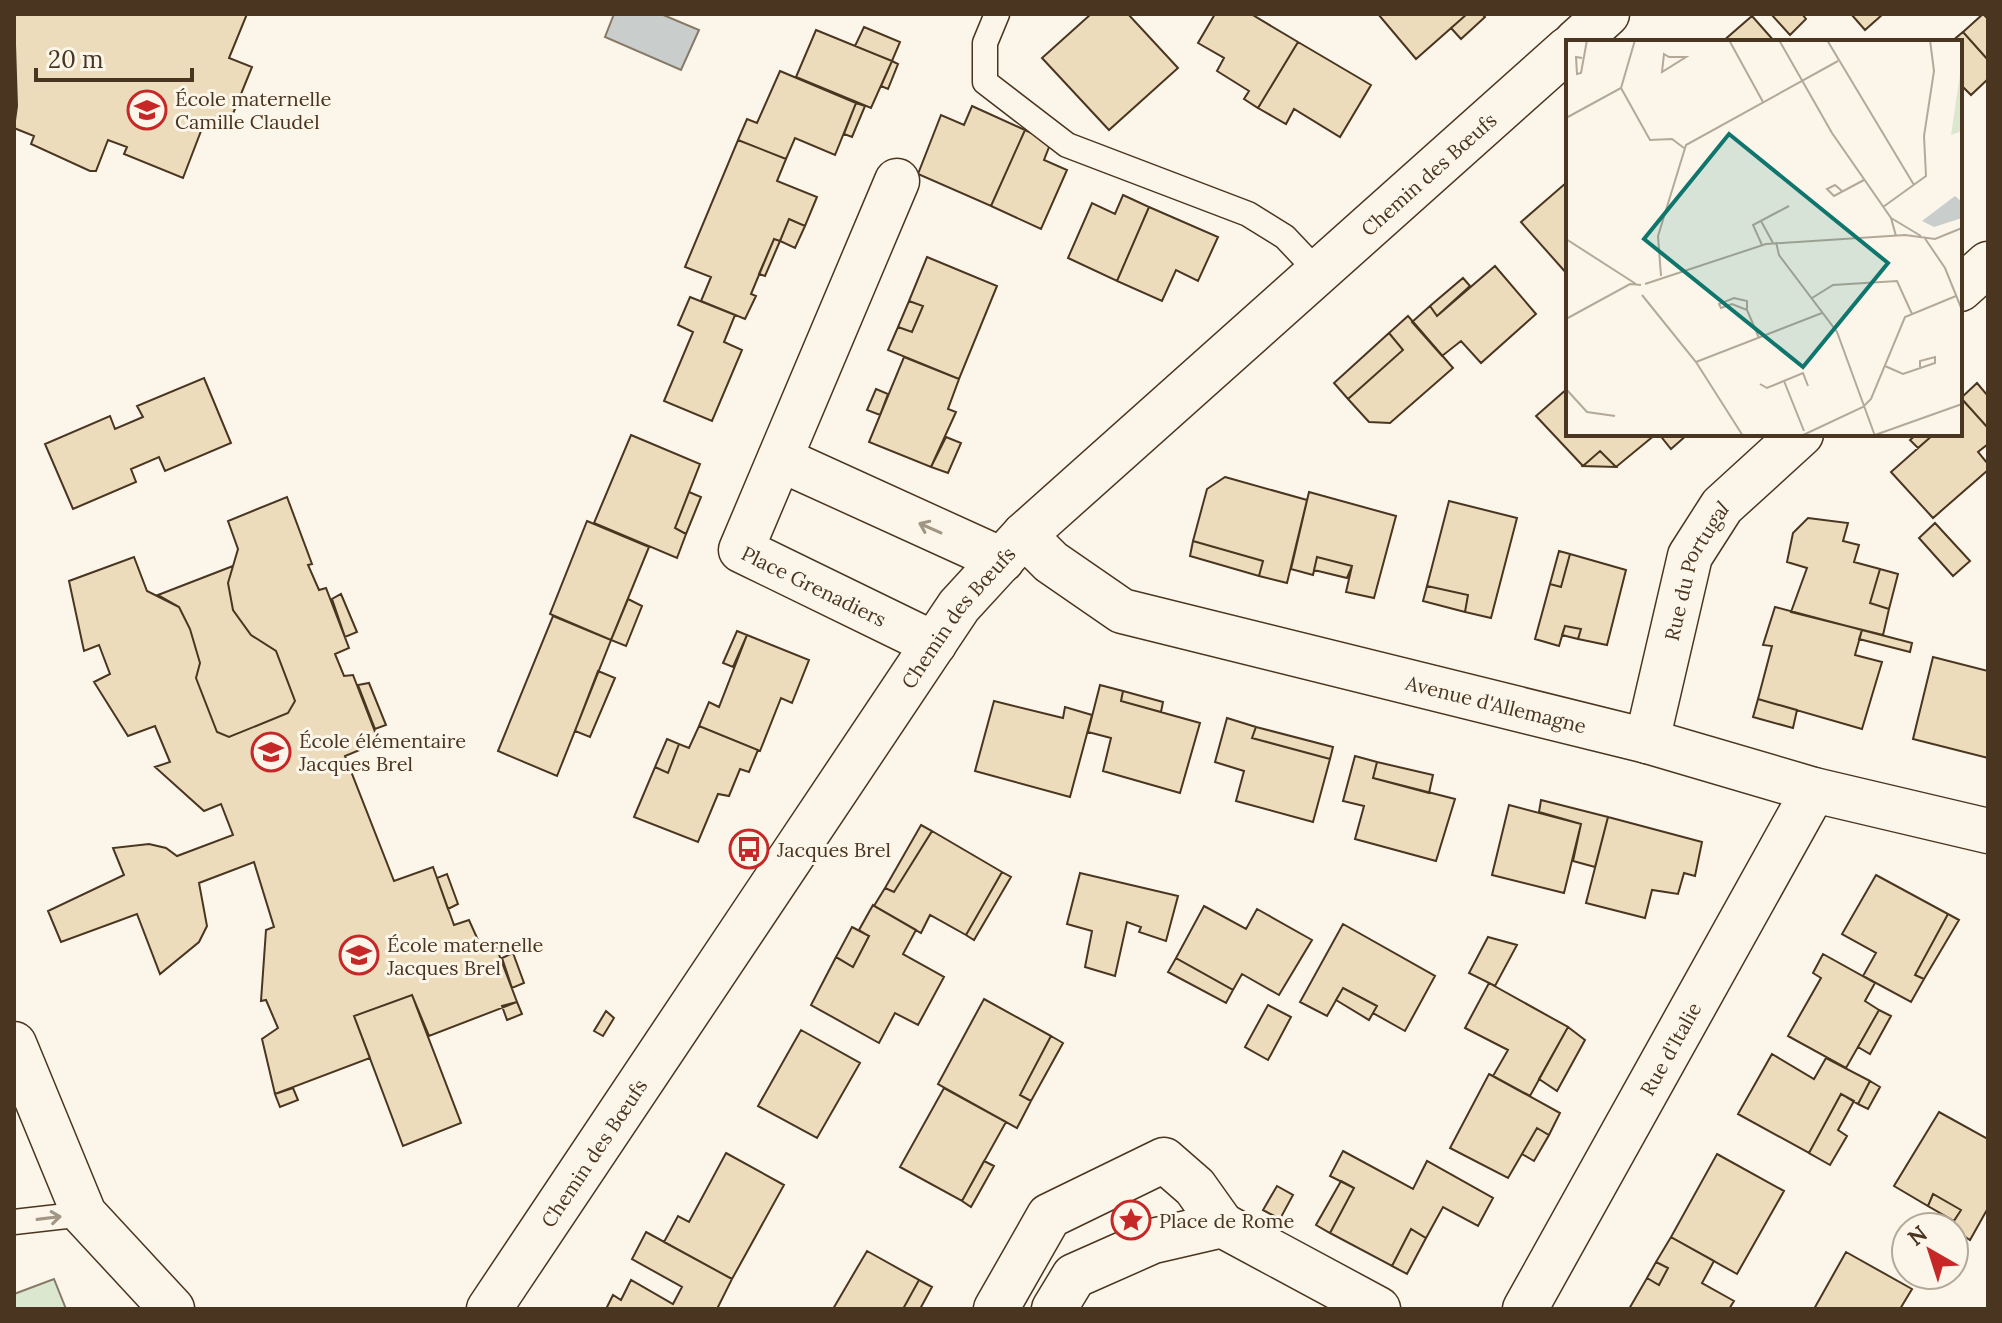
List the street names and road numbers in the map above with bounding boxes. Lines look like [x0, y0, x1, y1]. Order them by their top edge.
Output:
street label: Chemin des Bœufs [1355, 107, 1501, 241]
street label: Rue du Portugal [1658, 495, 1733, 643]
street label: Place Grenadiers [738, 540, 891, 631]
street label: Chemin des Bœufs [895, 541, 1020, 693]
street label: Avenue d'Allemagne [1403, 669, 1589, 738]
street label: Rue d'Italie [1634, 997, 1706, 1100]
street label: Chemin des Bœufs [535, 1074, 652, 1232]

